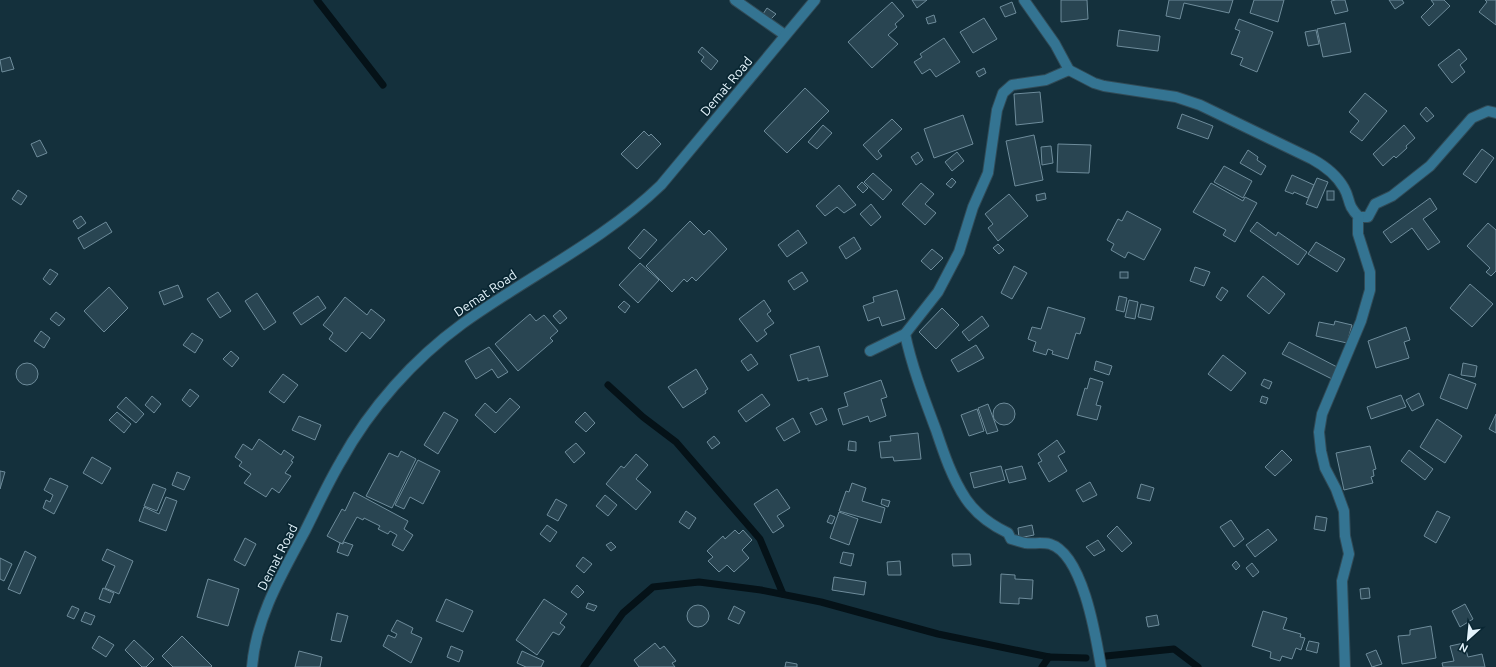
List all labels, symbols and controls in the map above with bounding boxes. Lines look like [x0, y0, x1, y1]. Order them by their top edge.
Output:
street label: Demat Road [697, 54, 755, 118]
street label: Demat Road [451, 267, 519, 319]
street label: Demat Road [254, 522, 300, 592]
north arrow [1448, 619, 1488, 659]
text: N [1457, 641, 1470, 655]

